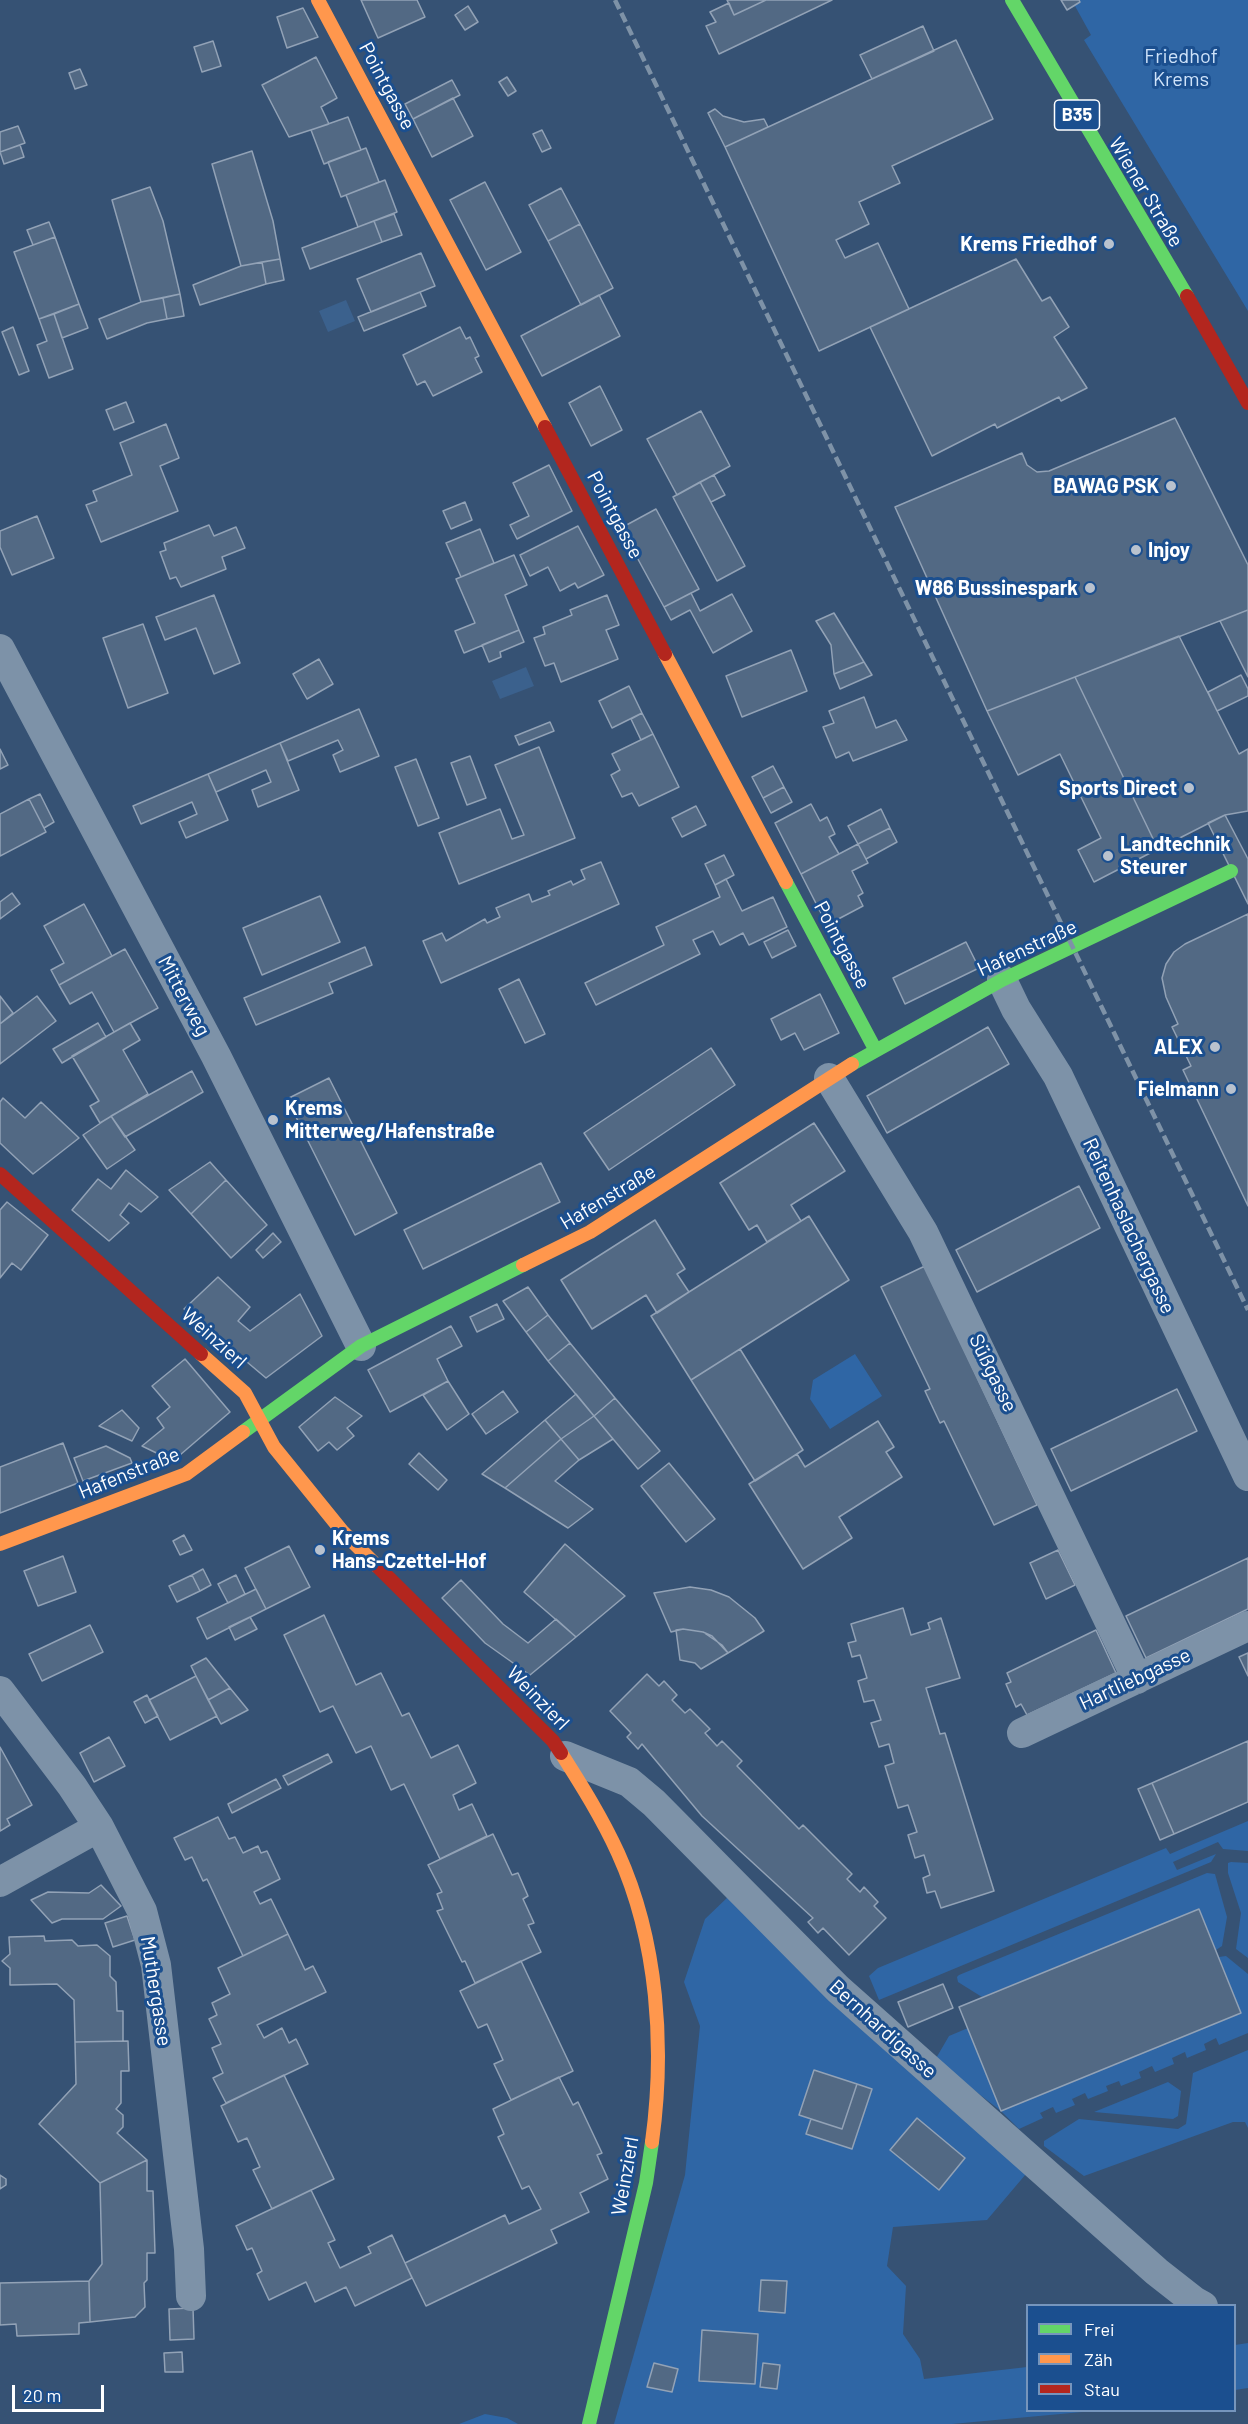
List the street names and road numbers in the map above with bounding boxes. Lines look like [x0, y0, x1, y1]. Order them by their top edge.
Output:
street label: Pointgasse [354, 38, 420, 134]
road number: B35 [1054, 100, 1100, 130]
street label: Wiener Straße [1104, 133, 1188, 251]
street label: Pointgasse [582, 467, 648, 563]
street label: Pointgasse [809, 897, 875, 993]
street label: Hafenstraße [973, 915, 1081, 981]
street label: Mitterweg [153, 952, 215, 1040]
street label: Reitenhaslachergasse [1078, 1134, 1180, 1318]
street label: Hafenstraße [556, 1159, 660, 1235]
street label: Weinzierl [176, 1302, 252, 1374]
street label: Süßgasse [964, 1330, 1022, 1416]
street label: Hafenstraße [75, 1442, 183, 1504]
street label: Hartliebgasse [1076, 1643, 1194, 1715]
street label: Weinzierl [502, 1661, 574, 1735]
street label: Muthergasse [135, 1934, 177, 2048]
street label: Bernhardigasse [824, 1975, 942, 2083]
street label: Weinzierl [606, 2135, 644, 2217]

